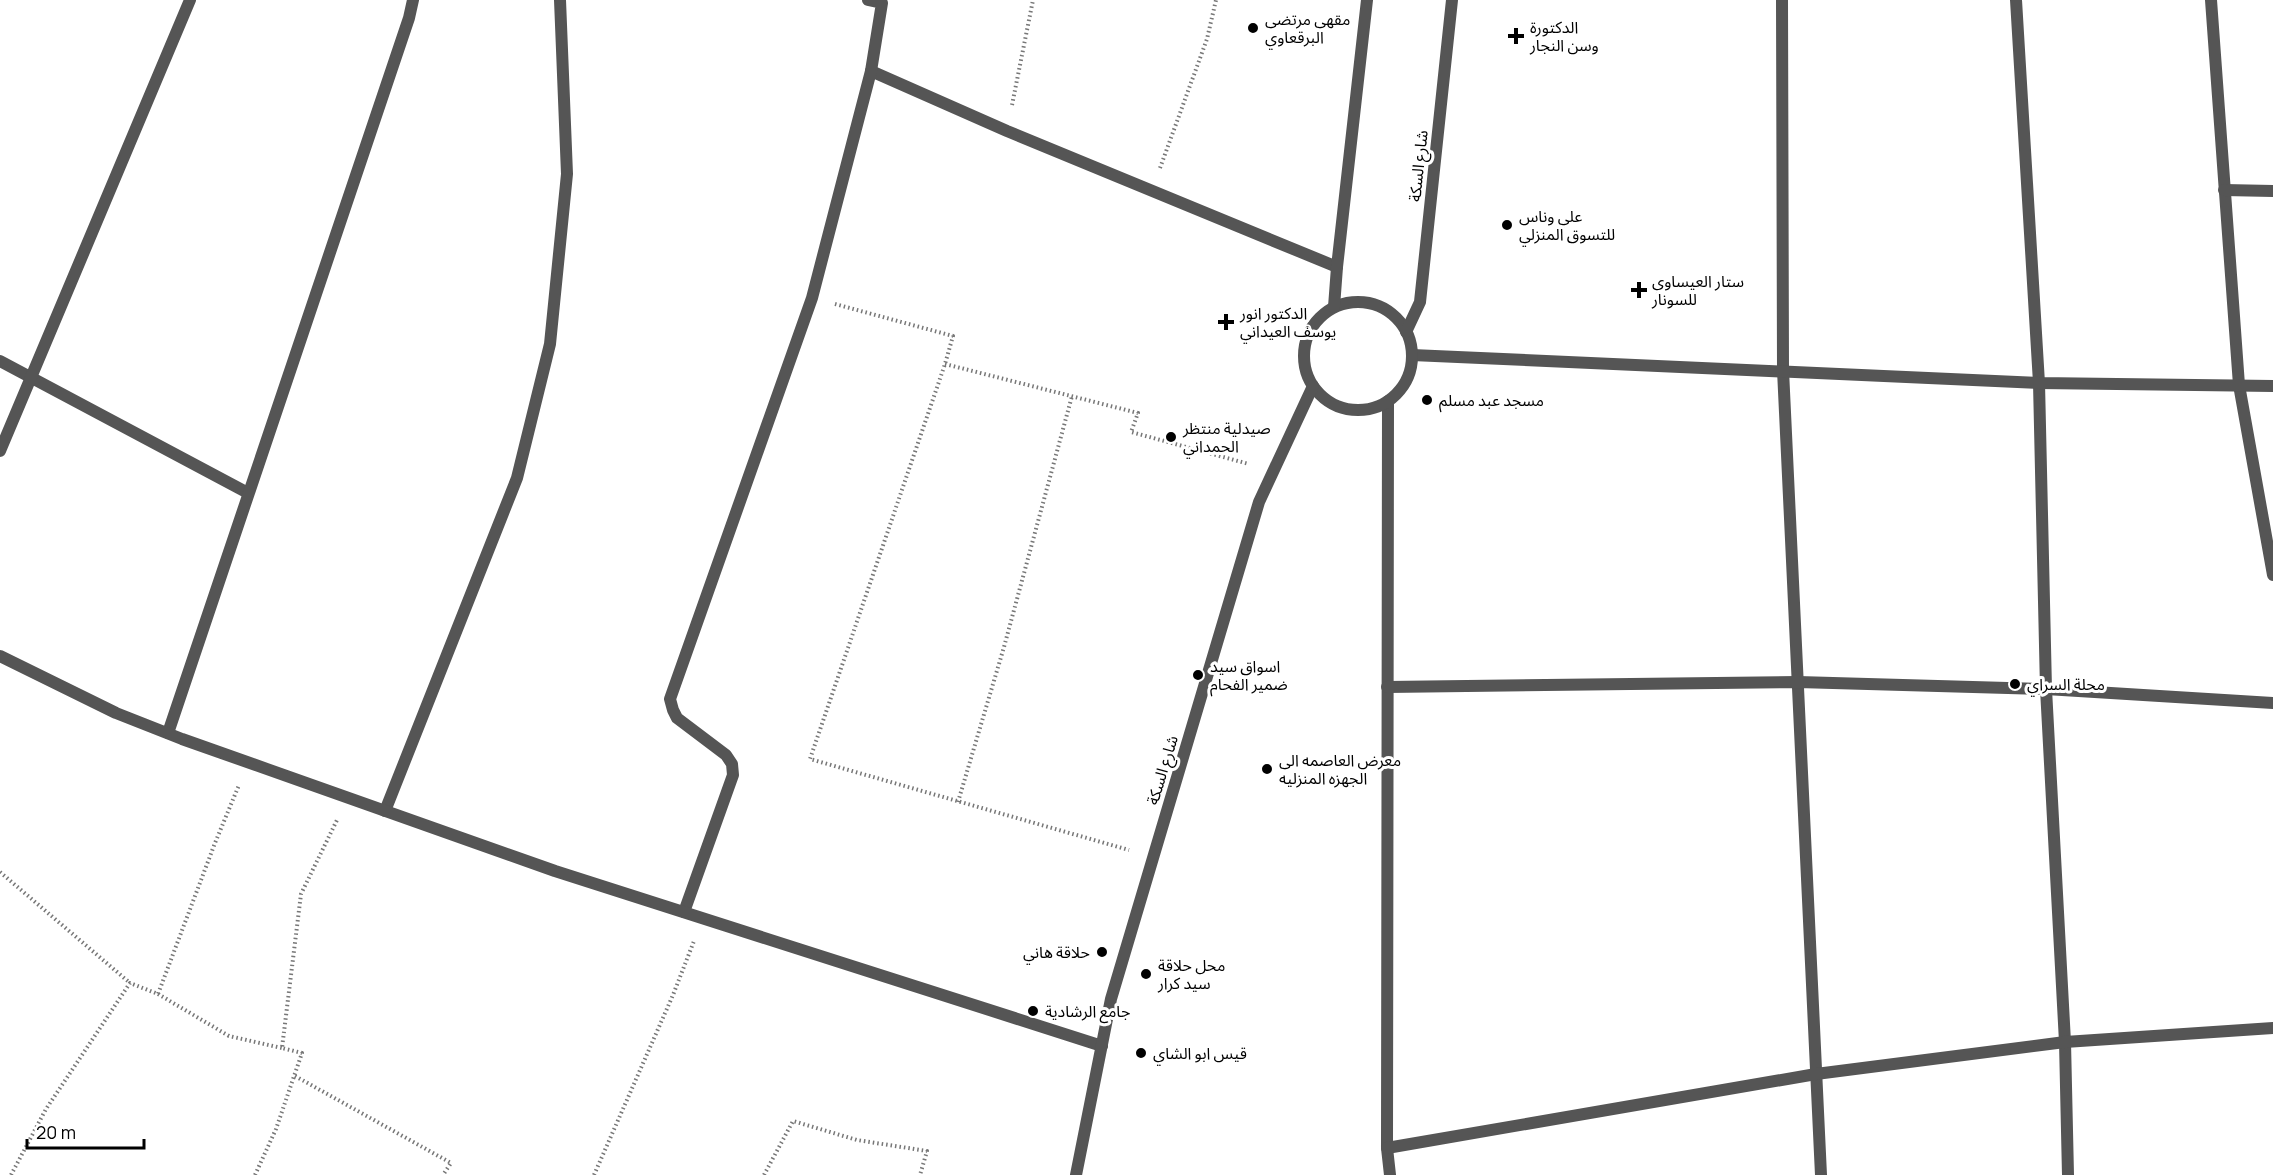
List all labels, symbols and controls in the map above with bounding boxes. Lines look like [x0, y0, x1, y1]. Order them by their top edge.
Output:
place label: مقهى مرتضى البرقعاوي [1265, 8, 1350, 50]
place label: الدكتورة وسن النجار [1529, 16, 1599, 56]
marker: مقهى مرتضى البرقعاوي [1246, 21, 1260, 35]
marker: الدكتورة وسن النجار [1507, 27, 1525, 45]
street label: شارع السكة [1403, 129, 1435, 203]
place label: علي وناس للتسوق المنزلي [1519, 205, 1615, 247]
marker: علي وناس للتسوق المنزلي [1500, 218, 1514, 232]
place label: ستار العيساوي للسونار [1651, 270, 1744, 310]
marker: ستار العيساوي للسونار [1630, 281, 1648, 299]
place label: الدكتور انور يوسف العيداني [1239, 302, 1336, 344]
marker: الدكتور انور يوسف العيداني [1217, 313, 1235, 331]
place label: مسجد عبد مسلم [1439, 389, 1544, 413]
marker: مسجد عبد مسلم [1420, 393, 1434, 407]
place label: صيدلية منتظر الحمداني [1182, 417, 1271, 459]
marker: صيدلية منتظر الحمداني [1164, 430, 1178, 444]
place label: اسواق سيد ضمير الفحام [1210, 655, 1288, 697]
marker: اسواق سيد ضمير الفحام [1191, 668, 1205, 682]
place label: محلة السراي [2027, 673, 2105, 697]
marker: محلة السراي [2008, 677, 2022, 691]
street label: شارع السكة [1141, 732, 1185, 808]
place label: معرض العاصمه الى الجهزه المنزليه [1279, 749, 1401, 789]
marker: معرض العاصمه الى الجهزه المنزليه [1260, 762, 1274, 776]
place label: حلاقة هاني [1023, 941, 1090, 965]
marker: حلاقة هاني [1095, 945, 1109, 959]
place label: محل حلاقة سيد كرار [1157, 954, 1225, 994]
marker: محل حلاقة سيد كرار [1139, 967, 1153, 981]
place label: جامع الرشادية [1045, 1000, 1130, 1024]
marker: جامع الرشادية [1026, 1004, 1040, 1018]
place label: قيس ابو الشاي [1153, 1042, 1247, 1066]
marker: قيس ابو الشاي [1134, 1046, 1148, 1060]
scale bar [27, 1112, 144, 1150]
text: 20 m [36, 1120, 76, 1144]

